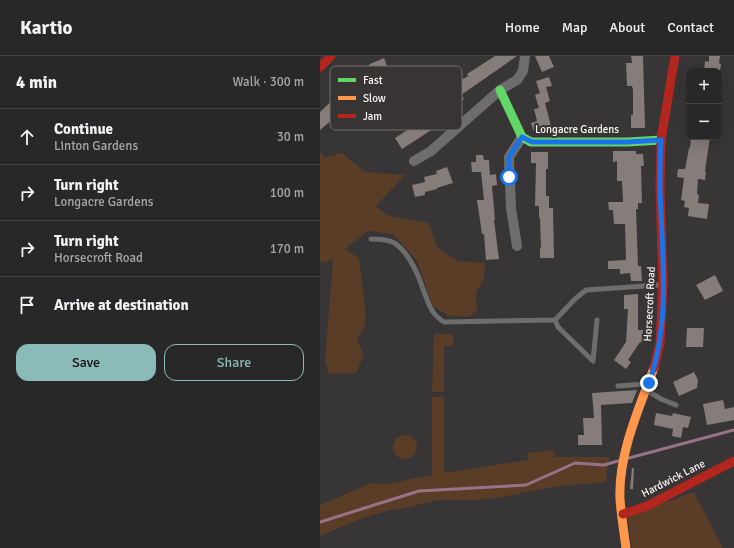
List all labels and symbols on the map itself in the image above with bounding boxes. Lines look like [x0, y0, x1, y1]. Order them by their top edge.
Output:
legend [330, 66, 462, 130]
text: Fast [363, 74, 383, 87]
text: Slow [363, 92, 386, 105]
text: Jam [363, 110, 382, 123]
street label: Longacre Gardens [535, 123, 619, 136]
route start [500, 168, 518, 186]
street label: Horsecroft Road [641, 266, 658, 342]
route end [640, 374, 658, 392]
street label: Hardwick Lane [639, 457, 707, 500]

